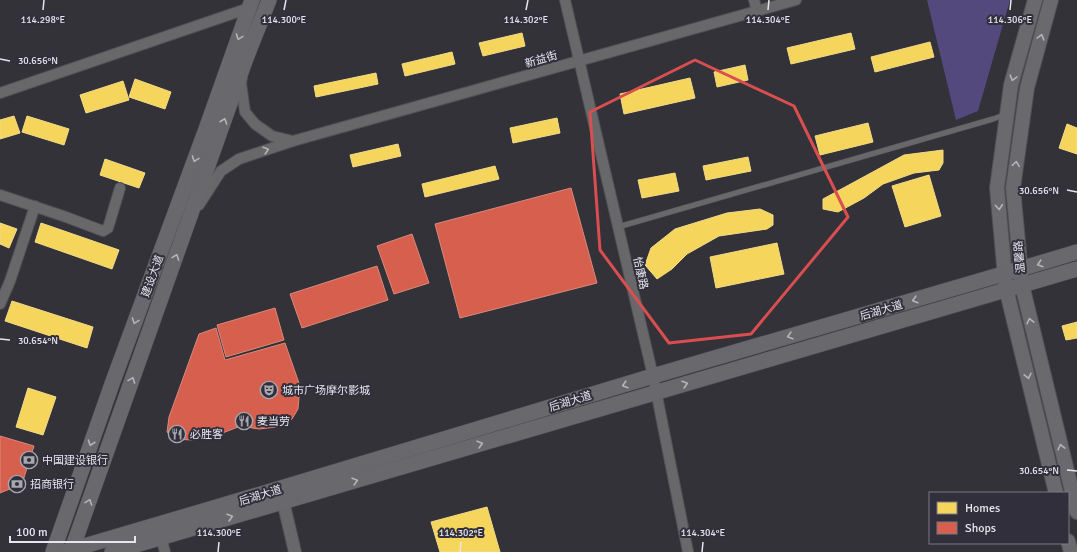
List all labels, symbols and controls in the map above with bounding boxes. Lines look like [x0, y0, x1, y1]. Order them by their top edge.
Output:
text: 114.298°E [21, 14, 66, 26]
text: 114.300°E [262, 14, 307, 26]
text: 114.302°E [504, 14, 549, 26]
text: 114.304°E [746, 14, 791, 26]
text: 114.306°E [988, 14, 1033, 26]
one-way arrow [235, 33, 244, 40]
one-way arrow [1036, 34, 1045, 41]
street label: 新益街 [523, 49, 559, 70]
text: 30.656°N [18, 55, 58, 67]
one-way arrow [1009, 74, 1018, 81]
one-way arrow [219, 118, 228, 125]
one-way arrow [262, 146, 269, 155]
one-way arrow [191, 156, 199, 163]
one-way arrow [1011, 161, 1020, 168]
text: 30.656°N [1019, 185, 1059, 197]
one-way arrow [994, 204, 1003, 210]
street label: 温馨路 [1012, 240, 1027, 274]
street label: 建设大道 [139, 253, 166, 299]
one-way arrow [171, 254, 179, 261]
street label: 怡康路 [630, 256, 651, 291]
one-way arrow [1036, 259, 1043, 267]
one-way arrow [912, 295, 919, 304]
street label: 后湖大道 [858, 298, 904, 323]
one-way arrow [132, 317, 140, 324]
one-way arrow [1027, 318, 1035, 324]
one-way arrow [787, 331, 794, 340]
text: 30.654°N [18, 335, 58, 347]
one-way arrow [1023, 373, 1031, 379]
one-way arrow [128, 376, 136, 383]
theatre icon: 城市广场摩尔影城 [259, 380, 279, 400]
one-way arrow [622, 380, 629, 388]
one-way arrow [682, 380, 689, 389]
place label: 城市广场摩尔影城 [282, 384, 370, 397]
street label: 后湖大道 [547, 389, 593, 414]
restaurant icon: 麦当劳 [234, 411, 254, 431]
place label: 麦当劳 [257, 415, 290, 428]
restaurant icon: 必胜客 [167, 424, 187, 444]
place label: 必胜客 [190, 428, 223, 441]
one-way arrow [88, 439, 96, 446]
one-way arrow [476, 440, 483, 449]
one-way arrow [1058, 444, 1066, 450]
bank icon: 中国建设银行 [19, 450, 39, 470]
place label: 中国建设银行 [42, 454, 108, 467]
text: 30.654°N [1019, 465, 1059, 477]
bank icon: 招商银行 [7, 474, 27, 494]
one-way arrow [351, 477, 358, 486]
place label: 招商银行 [30, 478, 74, 491]
street label: 后湖大道 [237, 483, 283, 508]
legend [929, 492, 1069, 544]
one-way arrow [84, 499, 92, 506]
text: Homes [965, 501, 1000, 516]
one-way arrow [226, 513, 233, 522]
scale bar [10, 518, 135, 544]
text: Shops [965, 521, 996, 536]
text: 100 m [16, 525, 48, 540]
text: 114.300°E [197, 527, 242, 539]
text: 114.302°E [439, 527, 484, 539]
text: 114.304°E [681, 527, 726, 539]

